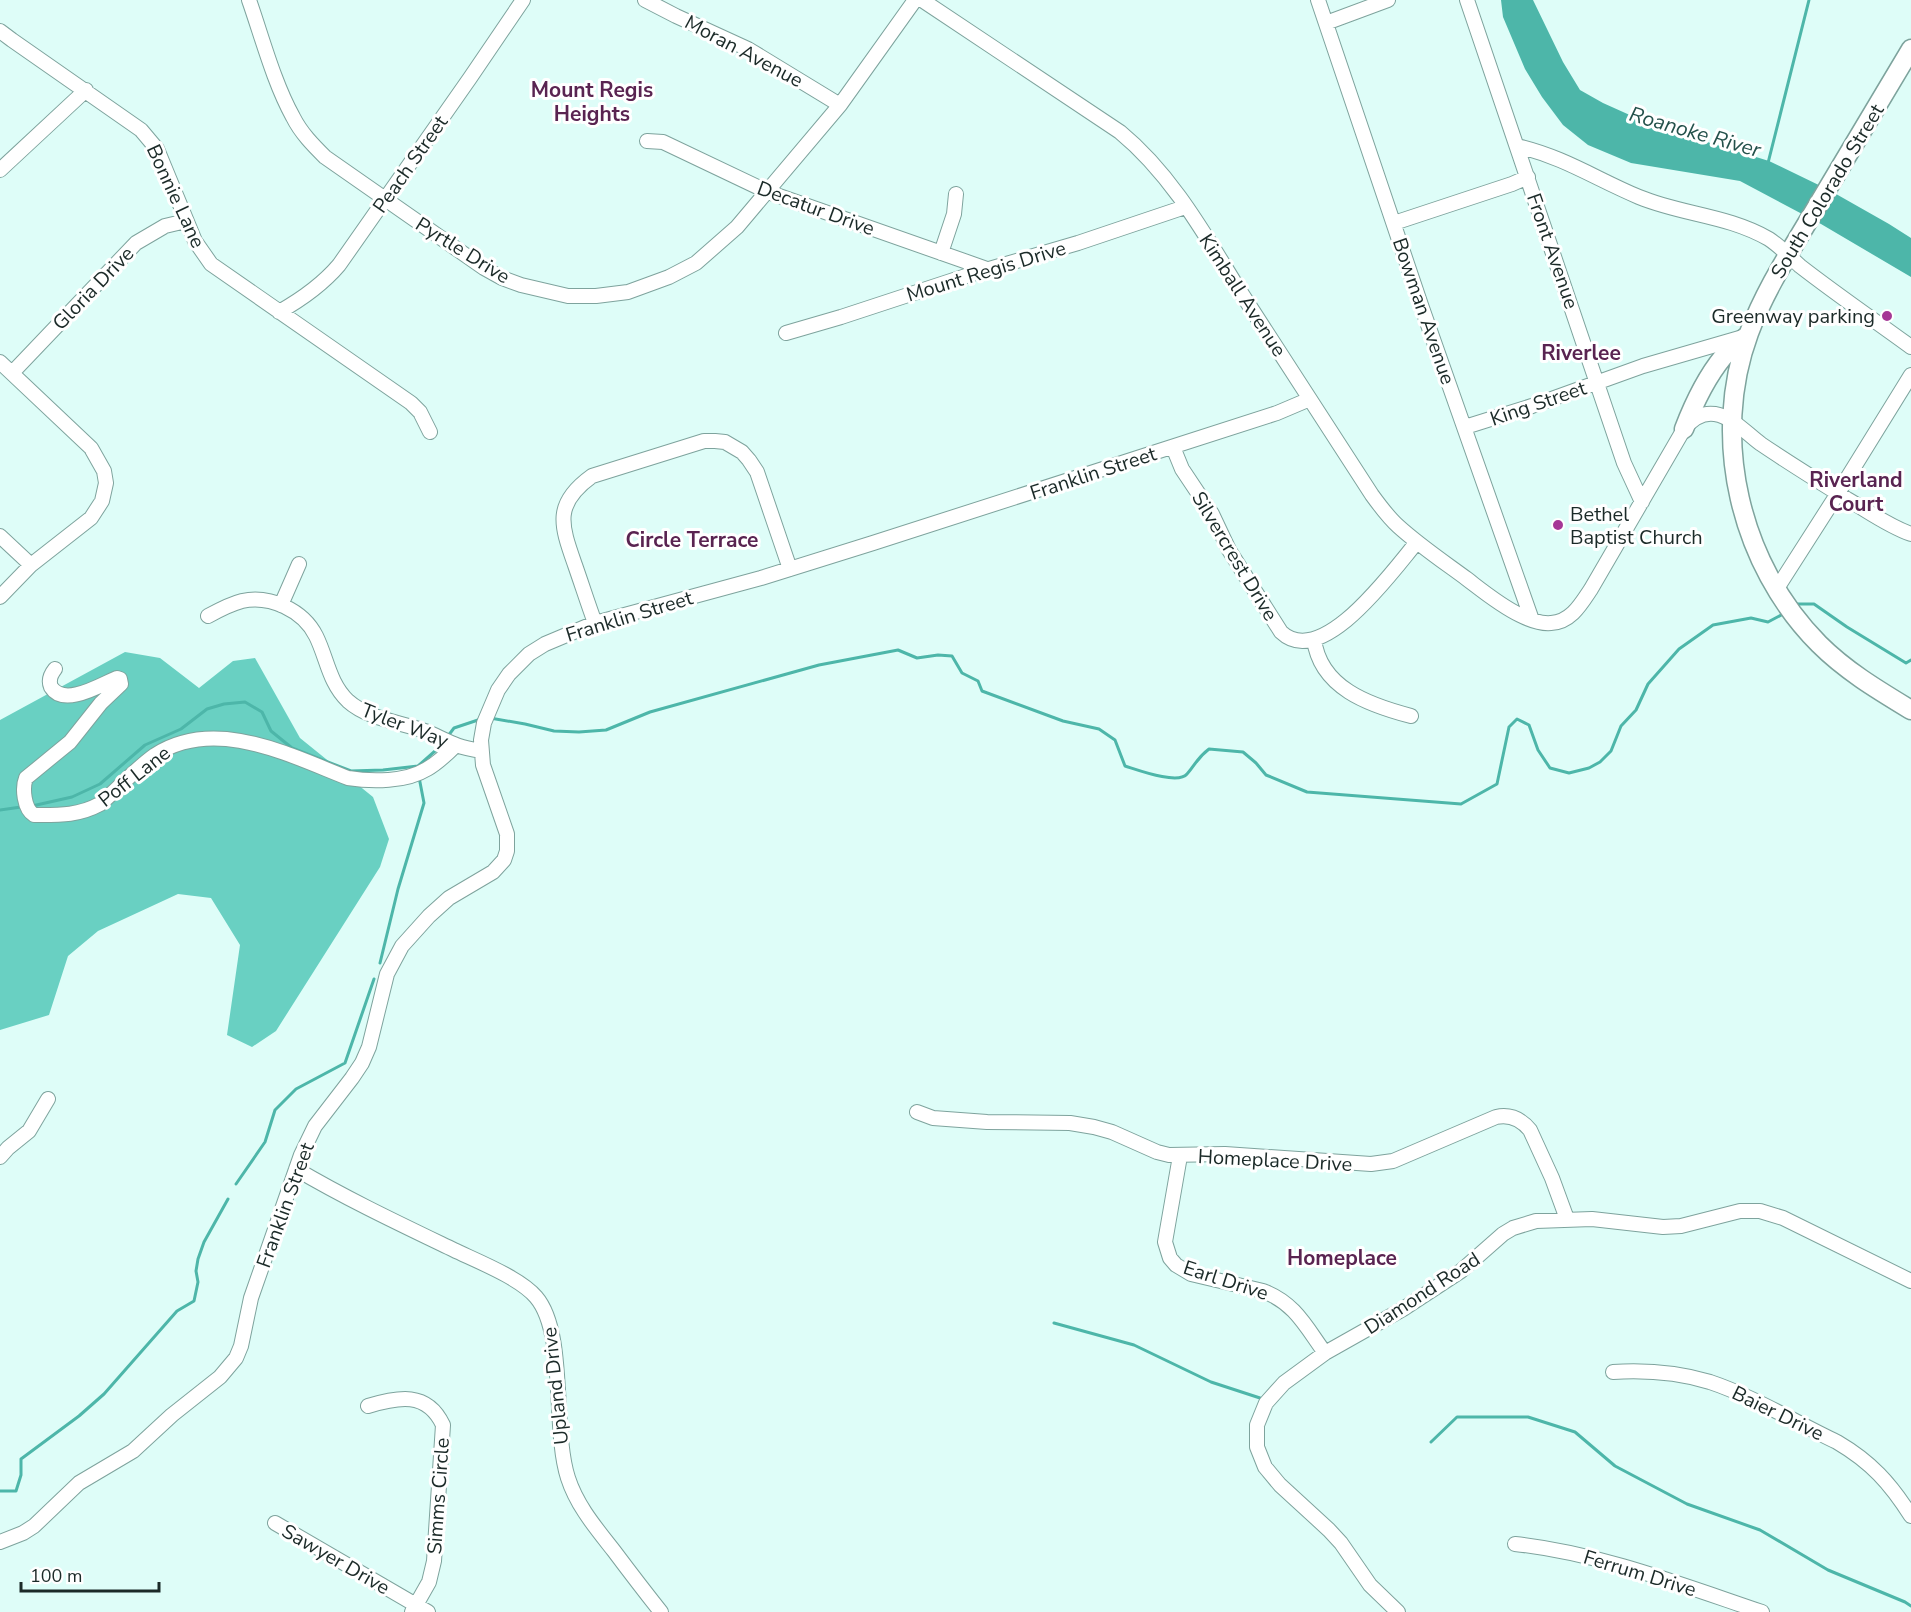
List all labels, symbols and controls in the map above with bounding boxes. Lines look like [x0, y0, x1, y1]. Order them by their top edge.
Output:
street label: Moran Avenue [680, 9, 808, 94]
district label: Mount Regis Heights [531, 76, 653, 128]
street label: South Colorado Street [1765, 98, 1891, 284]
water label: Roanoke River [1626, 100, 1764, 164]
street label: Peach Street [367, 109, 455, 219]
street label: Bonnie Lane [140, 140, 211, 252]
street label: Decatur Drive [753, 175, 878, 242]
street label: Front Avenue [1520, 190, 1585, 313]
street label: Pyrtle Drive [410, 211, 515, 290]
street label: Kimball Avenue [1193, 229, 1292, 362]
street label: Mount Regis Drive [903, 234, 1069, 309]
street label: Bowman Avenue [1386, 234, 1461, 388]
street label: Gloria Drive [47, 241, 140, 336]
place label: Greenway parking [1711, 303, 1875, 330]
marker: Greenway parking [1880, 309, 1894, 323]
district label: Riverlee [1541, 339, 1621, 367]
street label: King Street [1487, 374, 1591, 433]
street label: Franklin Street [1026, 440, 1161, 507]
district label: Riverland Court [1809, 466, 1903, 518]
street label: Silvercrest Drive [1185, 487, 1284, 626]
place label: Bethel Baptist Church [1570, 501, 1703, 551]
marker: Bethel Baptist Church [1551, 518, 1565, 532]
district label: Circle Terrace [626, 526, 758, 554]
street label: Franklin Street [562, 584, 697, 649]
street label: Tyler Way [357, 696, 453, 755]
street label: Poff Lane [93, 740, 176, 813]
street label: Franklin Street [250, 1138, 321, 1272]
street label: Homeplace Drive [1197, 1143, 1353, 1178]
district label: Homeplace [1287, 1244, 1397, 1272]
street label: Diamond Road [1359, 1246, 1485, 1341]
street label: Earl Drive [1180, 1254, 1272, 1307]
street label: Upland Drive [536, 1326, 575, 1446]
street label: Baier Drive [1727, 1380, 1828, 1447]
street label: Simms Circle [421, 1437, 456, 1555]
street label: Sawyer Drive [277, 1518, 395, 1601]
street label: Ferrum Drive [1580, 1544, 1699, 1603]
scale bar [21, 1555, 159, 1593]
text: 100 m [30, 1564, 82, 1588]

